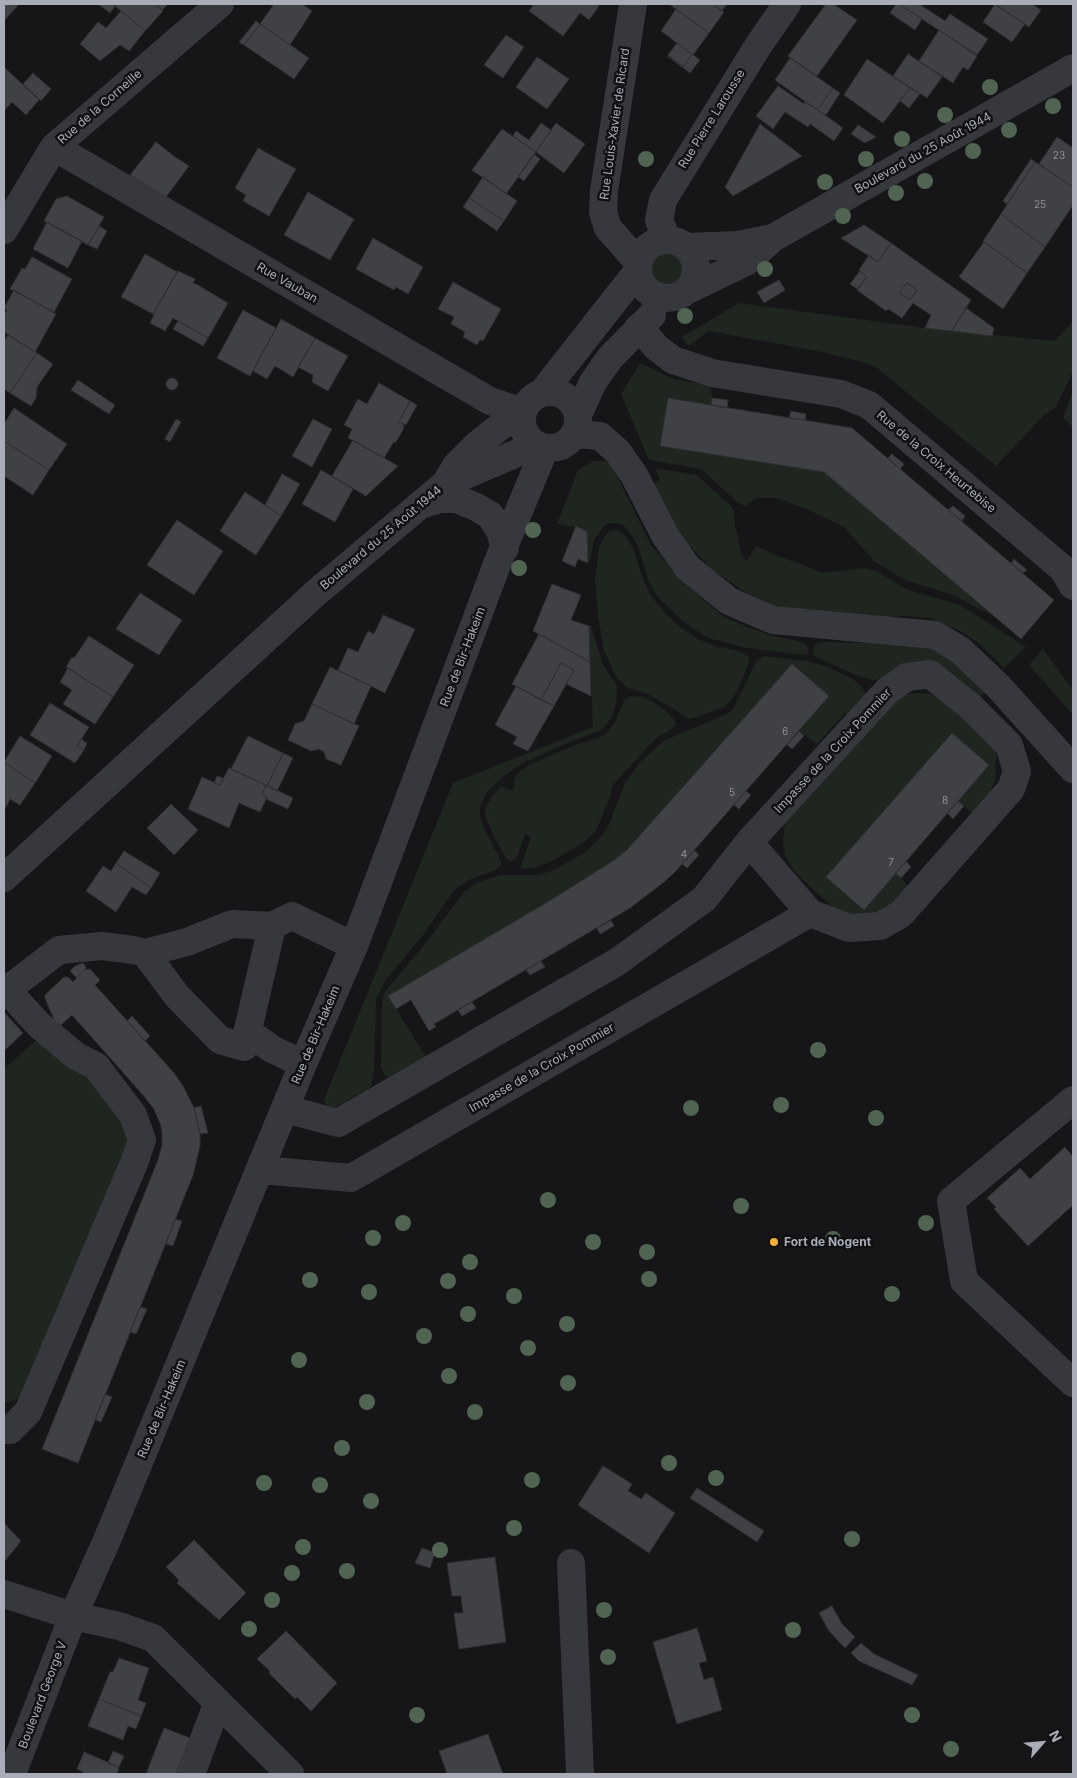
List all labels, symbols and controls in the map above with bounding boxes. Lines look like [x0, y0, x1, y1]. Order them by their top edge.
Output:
street label: Rue Louis-Xavier de Ricard [597, 47, 633, 201]
street label: Rue de la Corneille [55, 67, 145, 147]
street label: Rue Pierre Larousse [676, 67, 748, 171]
street label: Boulevard du 25 Août 1944 [852, 109, 994, 197]
house number: 23 [1053, 150, 1065, 162]
house number: 25 [1034, 199, 1046, 211]
street label: Rue Vauban [254, 260, 320, 306]
street label: Rue de la Croix Heurtebise [873, 408, 999, 516]
street label: Boulevard du 25 Août 1944 [317, 483, 445, 593]
street label: Rue de Bir-Hakeim [437, 605, 489, 709]
street label: Impasse de la Croix Pommier [771, 686, 895, 816]
house number: 6 [782, 726, 788, 738]
house number: 5 [729, 787, 735, 799]
house number: 8 [942, 795, 948, 807]
house number: 4 [681, 849, 687, 861]
house number: 7 [888, 857, 894, 869]
street label: Rue de Bir-Hakeim [289, 984, 343, 1086]
street label: Impasse de la Croix Pommier [467, 1020, 617, 1116]
place label: Fort de Nogent [784, 1235, 871, 1249]
marker: Fort de Nogent [768, 1236, 780, 1248]
street label: Rue de Bir-Hakeim [135, 1358, 189, 1460]
street label: Boulevard George V [16, 1639, 70, 1751]
north arrow [1017, 1718, 1067, 1768]
text: N [1046, 1727, 1066, 1745]

